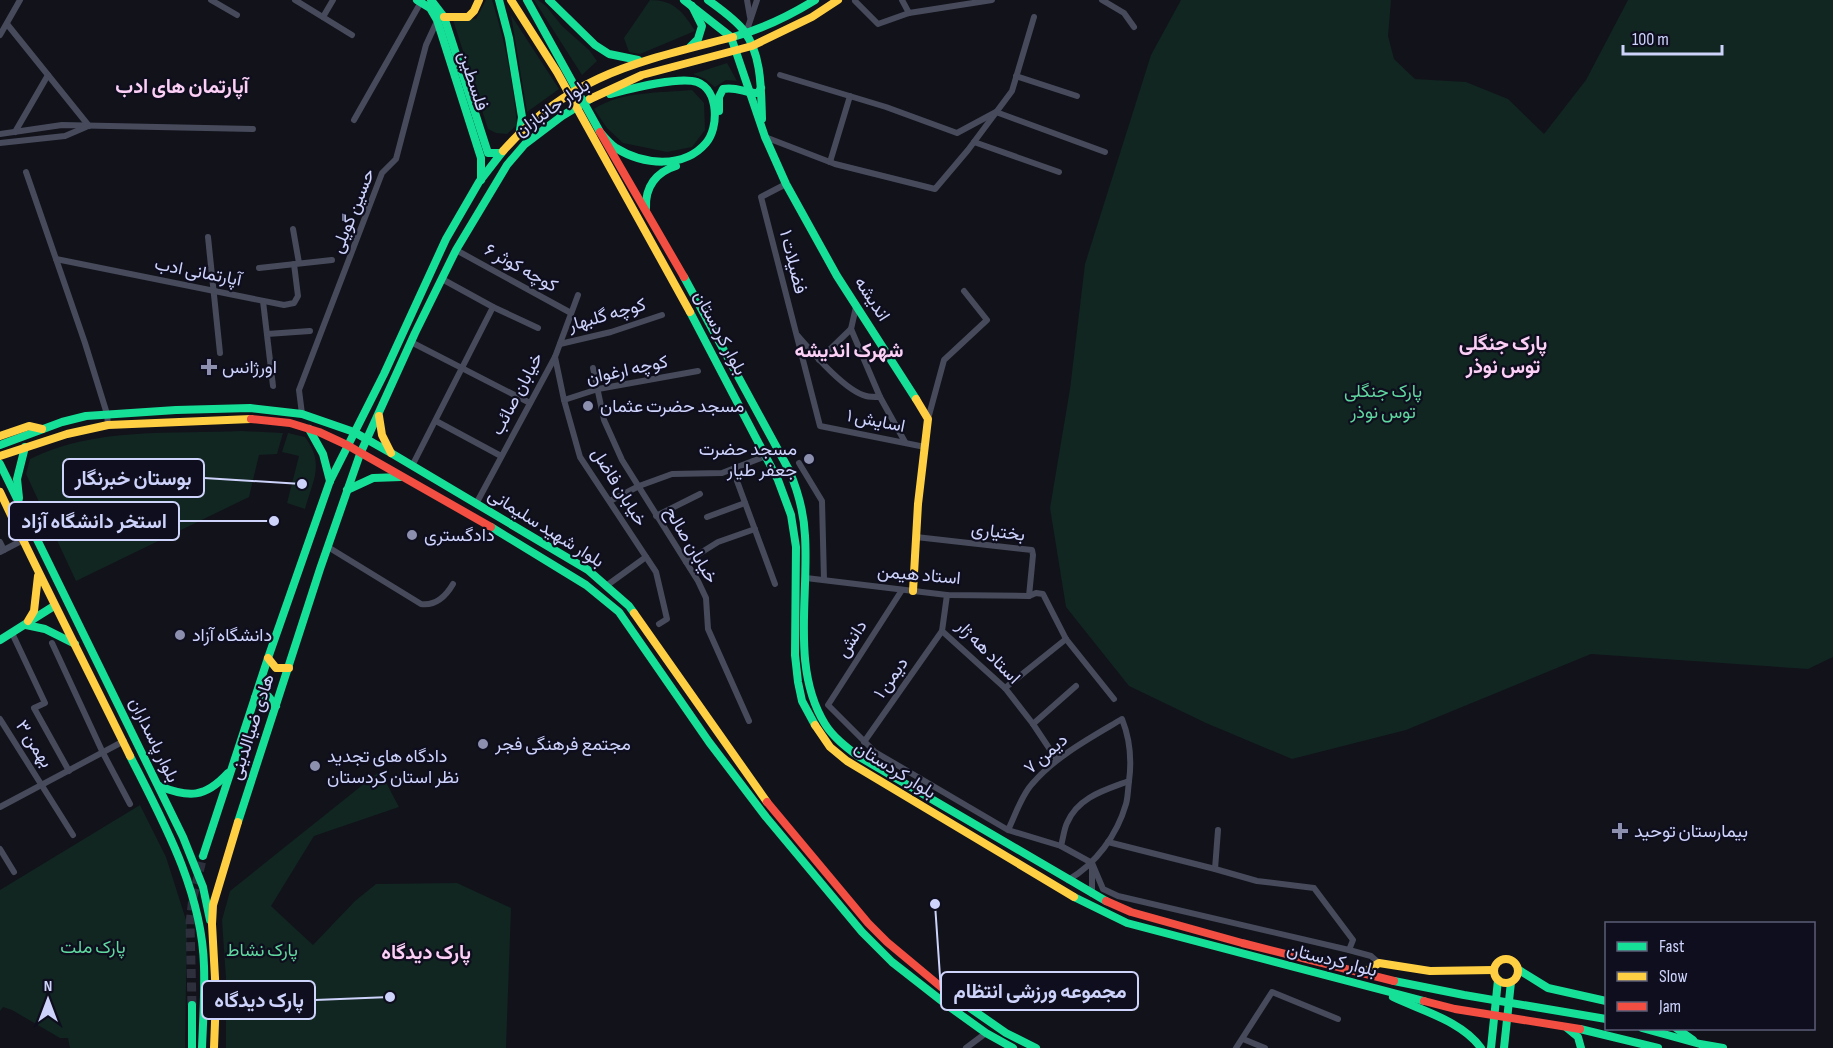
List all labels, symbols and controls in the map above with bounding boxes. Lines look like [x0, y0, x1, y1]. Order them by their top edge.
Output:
scale bar [1623, 18, 1722, 56]
text: 100 m [1632, 29, 1669, 50]
street label: فلسطین [454, 49, 492, 113]
district label: آپارتمان های ادب [115, 75, 251, 100]
street label: بلوار جانبازان [511, 75, 593, 141]
street label: حسین گویلی [327, 166, 379, 256]
street label: فضیلات ۱ [775, 228, 811, 296]
street label: کوچه کوثر ۶ [480, 239, 561, 298]
street label: آپارتمانی ادب [153, 253, 245, 292]
street label: اندیشه [850, 273, 894, 325]
street label: بلوار کردستان [689, 287, 751, 379]
street label: کوچه گلبهار [565, 294, 649, 337]
district label: پارک جنگلی توس نوذر [1459, 332, 1547, 379]
district label: شهرک اندیشه [795, 339, 903, 363]
street label: خیابان صائب [487, 349, 547, 439]
street label: کوچه ارغوان [584, 351, 670, 390]
place label: اورژانس [222, 357, 277, 378]
marker: اورژانس [200, 358, 218, 376]
park label: پارک جنگلی توس نوذر [1344, 381, 1422, 423]
place label: مسجد حضرت عثمان [600, 396, 744, 417]
marker: مسجد حضرت عثمان [581, 399, 595, 413]
street label: اسایش ۱ [845, 405, 907, 437]
place label: مسجد حضرت جعفر طیار [699, 439, 797, 481]
street label: خیابان فاضل [587, 444, 651, 530]
marker: مسجد حضرت جعفر طیار [802, 452, 816, 466]
callout: بوستان خبرنگار [63, 459, 204, 497]
text: بوستان خبرنگار [73, 467, 192, 491]
street label: بلوار شهید سلیمانی [484, 484, 608, 572]
callout: استخر دانشگاه آزاد [9, 502, 179, 540]
street label: خیابان صالح [659, 503, 722, 588]
text: استخر دانشگاه آزاد [21, 510, 167, 534]
street label: بختیاری [970, 518, 1026, 546]
place label: دادگستری [424, 525, 495, 546]
marker: دادگستری [405, 528, 419, 542]
street label: استاد هیمن [876, 561, 962, 589]
street label: استاد هه ژار [951, 615, 1024, 688]
street label: دانش [832, 616, 872, 662]
place label: دانشگاه آزاد [192, 625, 272, 646]
marker: دانشگاه آزاد [173, 628, 187, 642]
street label: دیمن ۱ [869, 653, 913, 703]
street label: هادی ضیاالدینی [225, 671, 279, 783]
street label: بلوار پاسداران [124, 694, 184, 786]
street label: بهمن ۳ [11, 716, 57, 772]
street label: دیمن ۷ [1020, 729, 1072, 779]
place label: مجتمع فرهنگی فجر [494, 734, 631, 756]
marker: مجتمع فرهنگی فجر [476, 737, 490, 751]
street label: بلوار کردستان [850, 737, 940, 803]
place label: دادگاه های تجدید نظر استان کردستان [327, 746, 459, 788]
marker: دادگاه های تجدید نظر استان کردستان [308, 759, 322, 773]
place label: بیمارستان توحید [1634, 821, 1748, 842]
marker: بیمارستان توحید [1611, 822, 1629, 840]
legend [1605, 922, 1815, 1030]
text: Fast [1659, 936, 1685, 957]
park label: پارک ملت [60, 937, 126, 959]
street label: بلوار کردستان [1285, 939, 1379, 981]
park label: پارک نشاط [226, 940, 298, 962]
district label: پارک دیدگاه [381, 941, 471, 966]
text: Slow [1659, 966, 1688, 987]
north arrow [18, 970, 78, 1030]
callout: مجموعه ورزشی انتظام [941, 972, 1138, 1010]
text: N [44, 977, 52, 996]
text: مجموعه ورزشی انتظام [953, 980, 1127, 1004]
callout: پارک دیدگاه [202, 981, 315, 1019]
text: پارک دیدگاه [214, 989, 304, 1014]
text: Jam [1658, 996, 1681, 1017]

